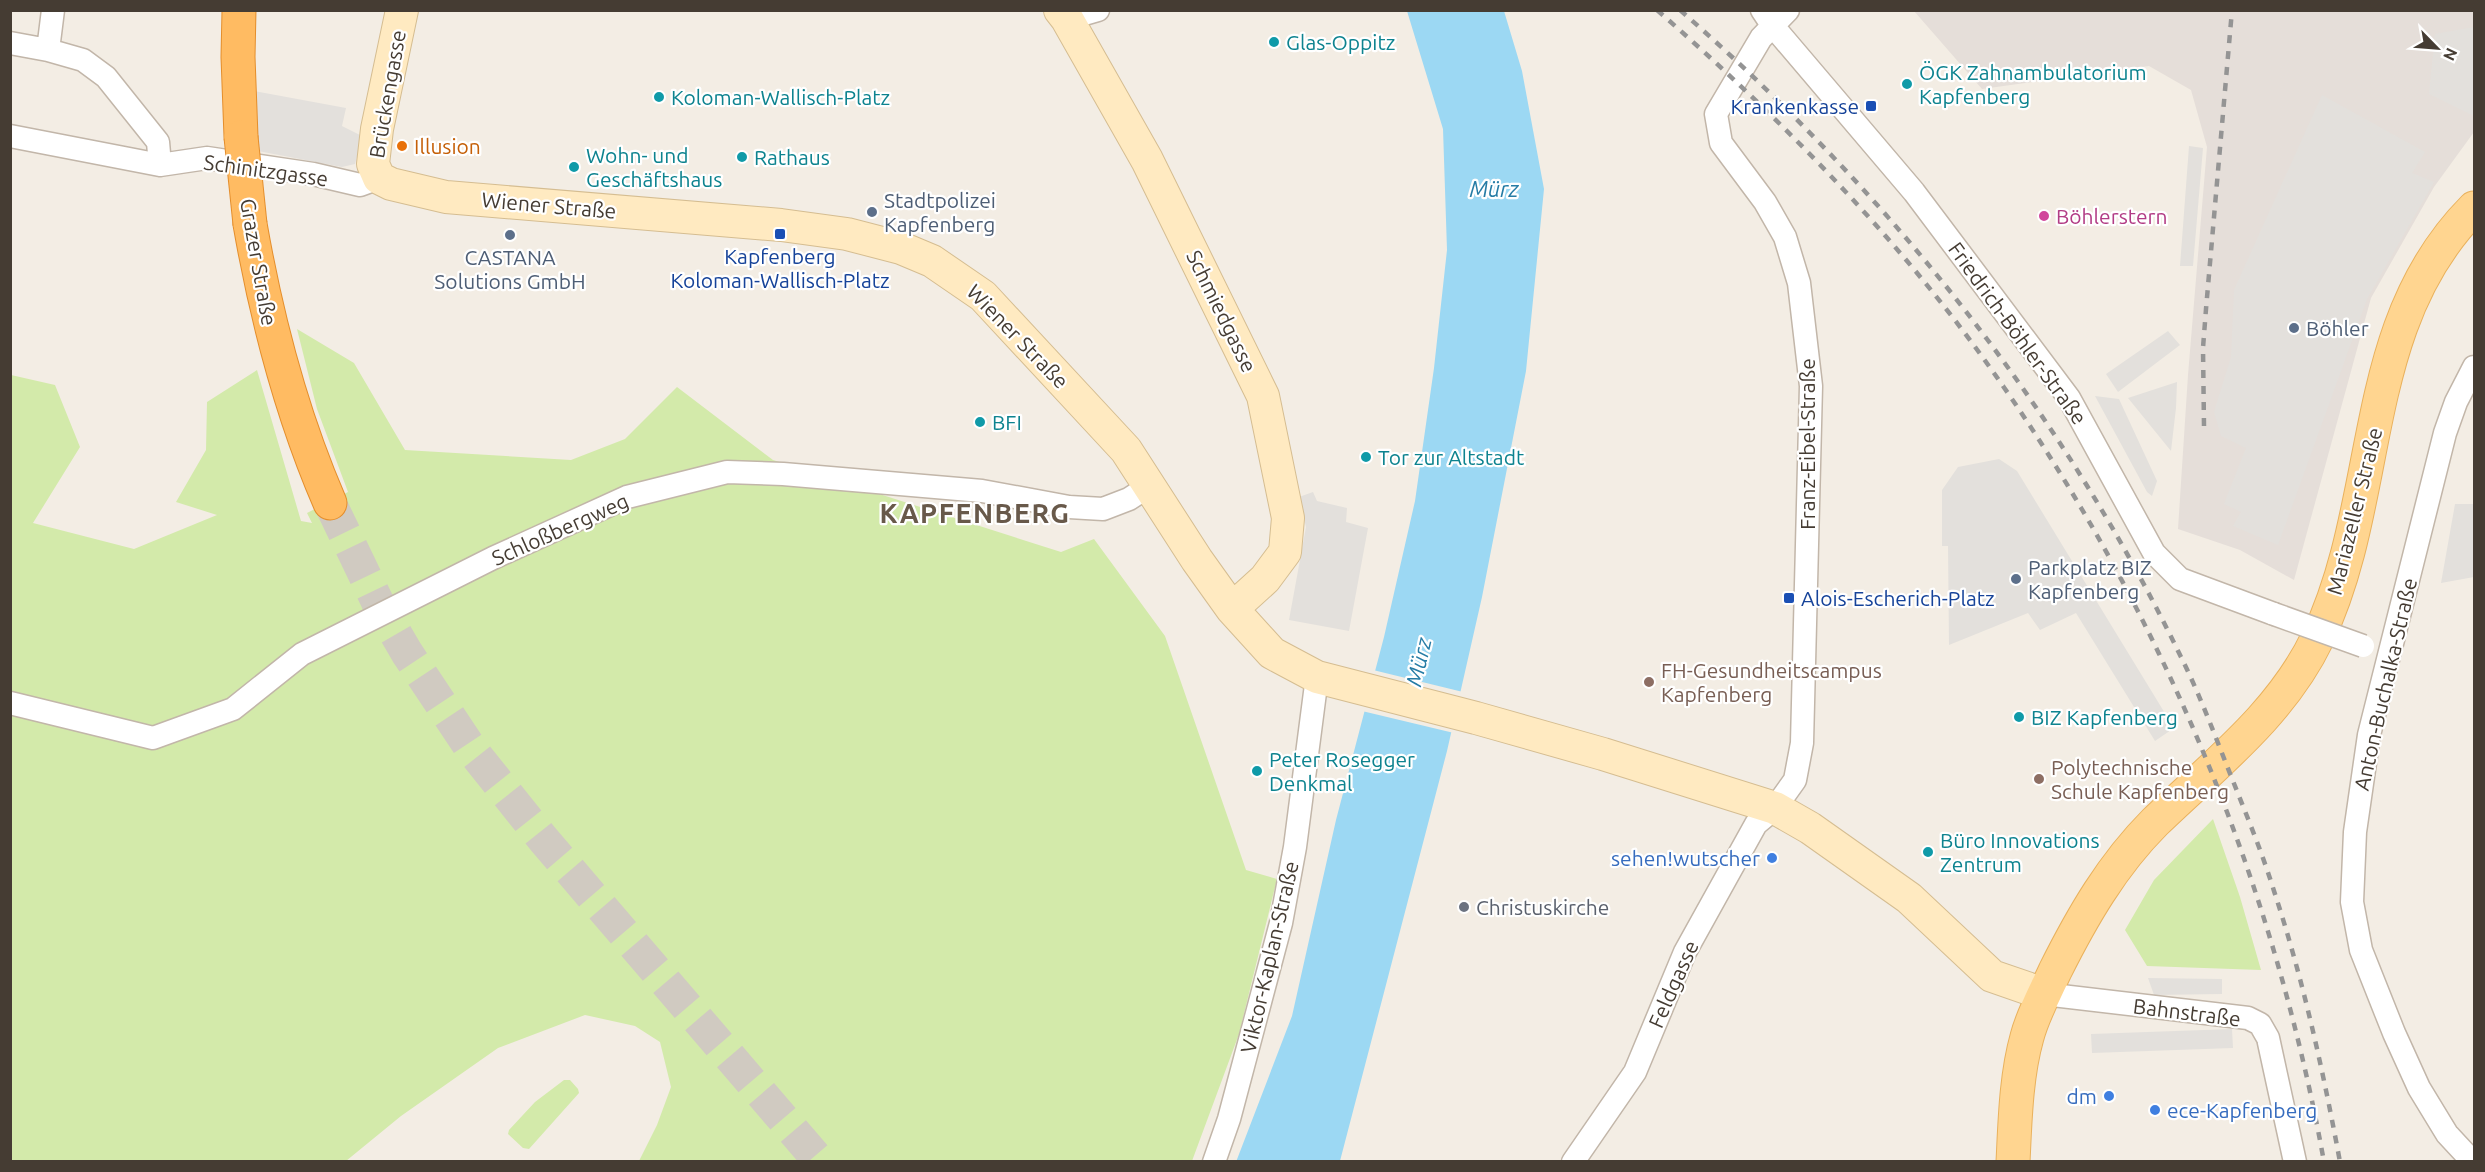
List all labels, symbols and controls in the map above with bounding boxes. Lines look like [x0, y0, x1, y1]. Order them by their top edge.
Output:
north arrow [2407, 18, 2467, 78]
street label: Brückengasse [364, 28, 410, 160]
place label: Glas-Oppitz [1286, 30, 1395, 54]
marker: Glas-Oppitz [1267, 35, 1281, 49]
text: N [2440, 45, 2461, 64]
place label: ÖGK Zahnambulatorium Kapfenberg [1919, 60, 2147, 108]
marker: ÖGK Zahnambulatorium Kapfenberg [1900, 77, 1914, 91]
place label: Koloman-Wallisch-Platz [671, 85, 890, 109]
marker: Koloman-Wallisch-Platz [652, 90, 666, 104]
place label: Krankenkasse [1730, 94, 1859, 118]
marker: Krankenkasse [1864, 99, 1878, 113]
place label: Illusion [414, 134, 481, 158]
marker: Illusion [395, 139, 409, 153]
place label: Wohn- und Geschäftshaus [586, 143, 722, 191]
place label: Rathaus [754, 145, 830, 169]
street label: Schinitzgasse [202, 149, 330, 191]
marker: Rathaus [735, 150, 749, 164]
marker: Wohn- und Geschäftshaus [567, 160, 581, 174]
water label: Mürz [1470, 176, 1519, 201]
street label: Wiener Straße [481, 187, 617, 223]
place label: Stadtpolizei Kapfenberg [884, 188, 996, 236]
street label: Grazer Straße [236, 197, 282, 327]
place label: Böhlerstern [2056, 204, 2168, 228]
marker: Stadtpolizei Kapfenberg [865, 205, 879, 219]
marker: Böhlerstern [2037, 209, 2051, 223]
marker: Kapfenberg Koloman-Wallisch-Platz [773, 227, 787, 241]
marker: CASTANA Solutions GmbH [503, 228, 517, 242]
street label: Friedrich-Böhler-Straße [1944, 237, 2092, 429]
place label: Kapfenberg Koloman-Wallisch-Platz [670, 244, 890, 292]
place label: CASTANA Solutions GmbH [434, 245, 586, 293]
street label: Schmiedgasse [1182, 246, 1262, 376]
street label: Wiener Straße [962, 279, 1074, 393]
place label: Böhler [2306, 316, 2369, 340]
marker: Böhler [2287, 321, 2301, 335]
street label: Franz-Eibel-Straße [1795, 358, 1819, 530]
place label: BFI [992, 410, 1022, 434]
marker: BFI [973, 415, 987, 429]
street label: Mariazeller Straße [2322, 425, 2386, 597]
place label: Tor zur Altstadt [1378, 445, 1524, 469]
marker: Tor zur Altstadt [1359, 450, 1373, 464]
street label: Schloßbergweg [488, 488, 632, 570]
district label: KAPFENBERG [879, 498, 1071, 528]
place label: Parkplatz BIZ Kapfenberg [2028, 555, 2152, 603]
marker: Parkplatz BIZ Kapfenberg [2009, 572, 2023, 586]
street label: Anton-Buchalka-Straße [2349, 575, 2421, 793]
place label: Alois-Escherich-Platz [1801, 586, 1995, 610]
marker: Alois-Escherich-Platz [1782, 591, 1796, 605]
water label: Mürz [1400, 634, 1436, 689]
place label: FH-Gesundheitscampus Kapfenberg [1661, 658, 1882, 706]
marker: FH-Gesundheitscampus Kapfenberg [1642, 675, 1656, 689]
place label: BIZ Kapfenberg [2031, 705, 2178, 729]
marker: BIZ Kapfenberg [2012, 710, 2026, 724]
place label: Peter Rosegger Denkmal [1269, 747, 1415, 795]
place label: Polytechnische Schule Kapfenberg [2051, 755, 2229, 803]
marker: Peter Rosegger Denkmal [1250, 764, 1264, 778]
marker: Polytechnische Schule Kapfenberg [2032, 772, 2046, 786]
place label: Büro Innovations Zentrum [1940, 828, 2100, 876]
marker: Büro Innovations Zentrum [1921, 845, 1935, 859]
place label: sehen!wutscher [1611, 846, 1760, 870]
marker: sehen!wutscher [1765, 851, 1779, 865]
street label: Viktor-Kaplan-Straße [1235, 859, 1303, 1055]
place label: Christuskirche [1476, 895, 1609, 919]
marker: Christuskirche [1457, 900, 1471, 914]
street label: Feldgasse [1643, 937, 1703, 1031]
street label: Bahnstraße [2132, 993, 2242, 1031]
place label: dm [2067, 1084, 2097, 1108]
marker: dm [2102, 1089, 2116, 1103]
place label: ece-Kapfenberg [2167, 1098, 2317, 1122]
marker: ece-Kapfenberg [2148, 1103, 2162, 1117]

